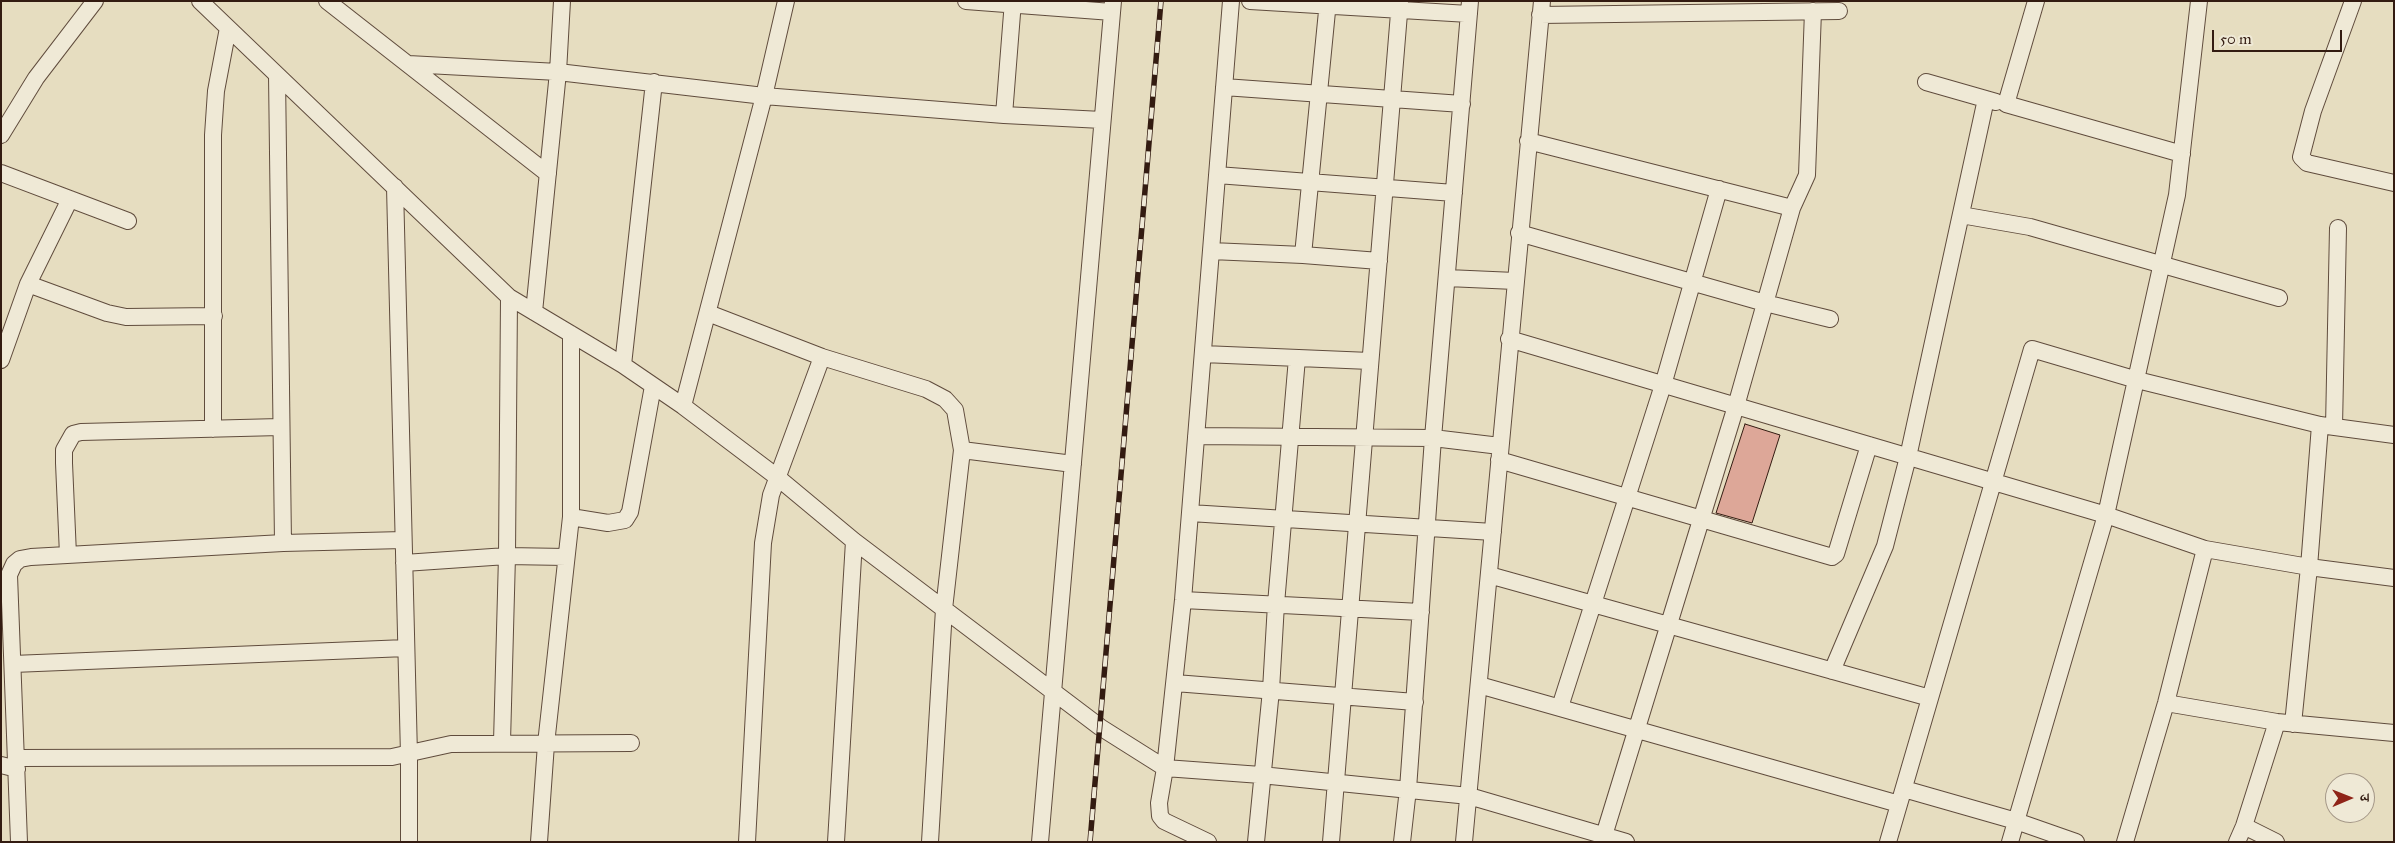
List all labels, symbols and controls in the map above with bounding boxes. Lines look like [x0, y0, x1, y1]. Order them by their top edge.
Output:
scale bar [2215, 20, 2345, 52]
text: 50 m [2220, 30, 2252, 48]
north arrow [2325, 773, 2375, 823]
text: उ [2356, 794, 2373, 801]

